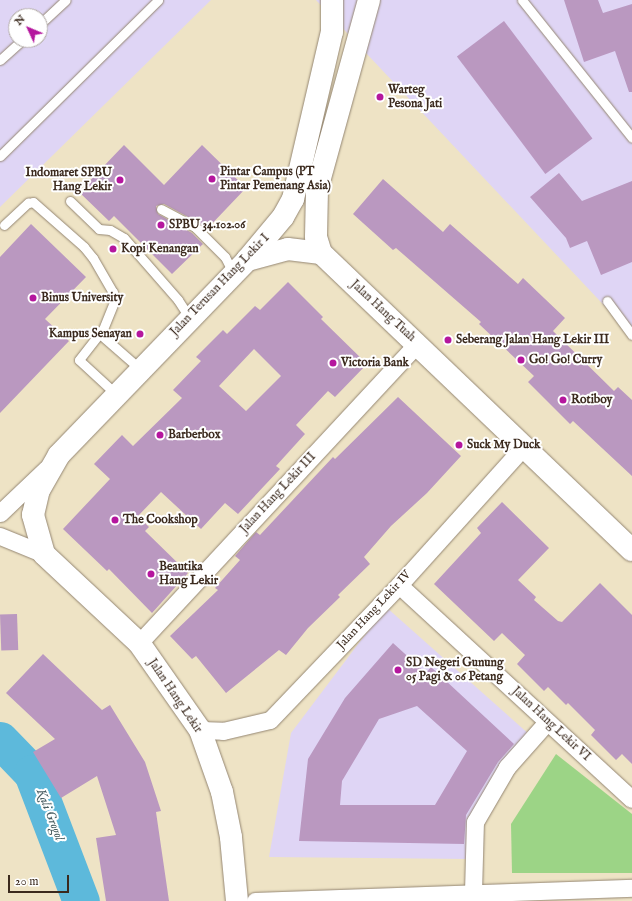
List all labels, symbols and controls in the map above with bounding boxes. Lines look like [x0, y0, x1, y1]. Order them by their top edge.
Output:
north arrow [8, 8, 48, 48]
text: N [12, 12, 28, 29]
place label: Warteg Pesona Jati [388, 83, 442, 111]
marker: Warteg Pesona Jati [375, 92, 385, 102]
place label: Pintar Campus (PT Pintar Pemenang Asia) [220, 165, 331, 193]
place label: Indomaret SPBU Hang Lekir [25, 166, 112, 194]
marker: Pintar Campus (PT Pintar Pemenang Asia) [207, 174, 217, 184]
marker: Indomaret SPBU Hang Lekir [115, 175, 125, 185]
place label: SPBU 34.102.06 [169, 218, 245, 232]
marker: SPBU 34.102.06 [156, 220, 166, 230]
street label: Jalan Terusan Hang Lekir I [167, 231, 273, 339]
place label: Kopi Kenangan [121, 242, 199, 256]
marker: Kopi Kenangan [108, 244, 118, 254]
street label: Jalan Hang Tuah [347, 277, 419, 345]
place label: Binus University [41, 291, 124, 305]
marker: Binus University [28, 293, 38, 303]
place label: Kampus Senayan [49, 327, 132, 341]
marker: Kampus Senayan [135, 329, 145, 339]
place label: Seberang Jalan Hang Lekir III [456, 333, 609, 347]
marker: Seberang Jalan Hang Lekir III [443, 335, 453, 345]
place label: Go! Go! Curry [529, 353, 602, 367]
marker: Go! Go! Curry [516, 355, 526, 365]
place label: Victoria Bank [341, 356, 409, 370]
marker: Victoria Bank [328, 358, 338, 368]
place label: Rotiboy [571, 393, 613, 407]
marker: Rotiboy [558, 395, 568, 405]
place label: Barberbox [168, 428, 220, 442]
marker: Barberbox [155, 430, 165, 440]
place label: Suck My Duck [467, 438, 541, 452]
marker: Suck My Duck [454, 440, 464, 450]
street label: Jalan Hang Lekir III [237, 450, 319, 536]
place label: The Cookshop [123, 513, 198, 527]
marker: The Cookshop [110, 515, 120, 525]
place label: Beautika Hang Lekir [159, 560, 218, 588]
street label: Jalan Hang Lekir IV [334, 568, 414, 652]
marker: Beautika Hang Lekir [146, 569, 156, 579]
street label: Jalan Hang Lekir [145, 656, 205, 736]
place label: SD Negeri Gunung 05 Pagi & 06 Petang [406, 656, 503, 684]
marker: SD Negeri Gunung 05 Pagi & 06 Petang [393, 665, 403, 675]
street label: Jalan Hang Lekir VI [509, 684, 593, 764]
water label: Kali Grogol [32, 787, 66, 843]
scale bar [10, 867, 71, 893]
text: 20 m [15, 874, 38, 889]

